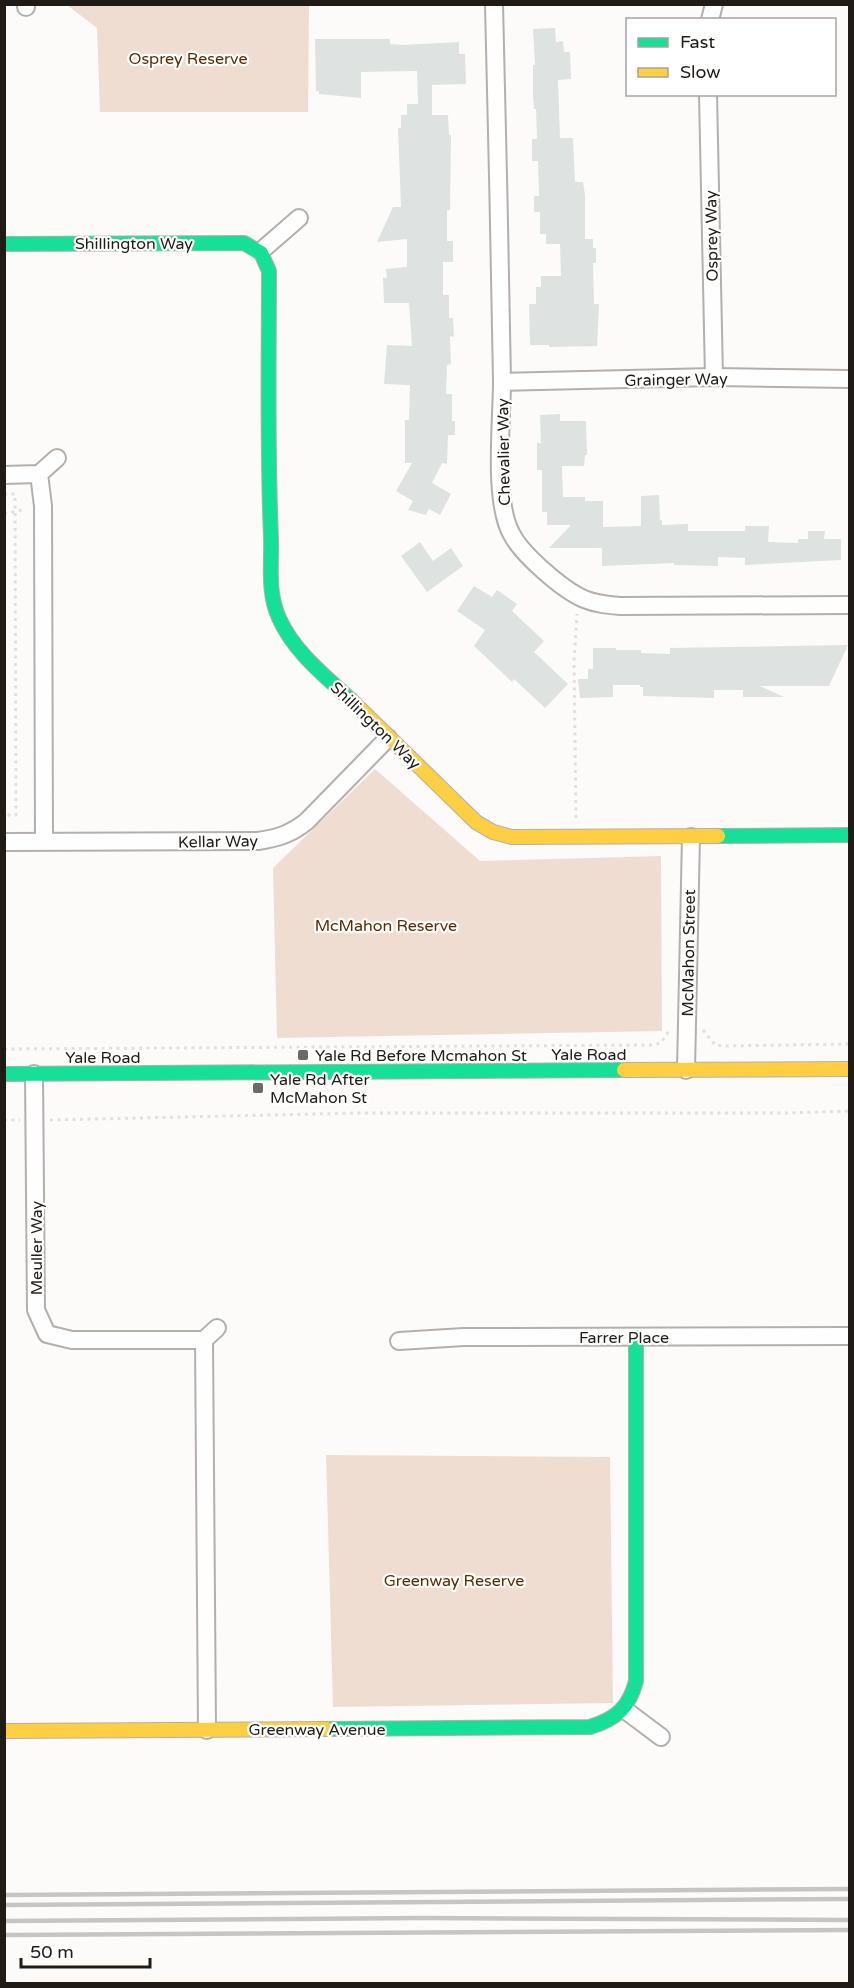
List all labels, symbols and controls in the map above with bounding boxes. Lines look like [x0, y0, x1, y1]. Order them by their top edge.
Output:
legend [626, 18, 836, 96]
text: Fast [680, 31, 715, 53]
park label: Osprey Reserve [128, 49, 248, 69]
text: Slow [680, 61, 721, 83]
street label: Osprey Way [701, 190, 723, 282]
street label: Shillington Way [75, 234, 193, 254]
street label: Grainger Way [624, 369, 728, 391]
street label: Chevalier Way [493, 398, 515, 506]
street label: Shillington Way [326, 678, 425, 774]
street label: Kellar Way [178, 831, 259, 853]
street label: McMahon Street [678, 889, 700, 1017]
park label: McMahon Reserve [315, 916, 457, 936]
street label: Yale Road [551, 1045, 627, 1065]
place label: Yale Rd Before Mcmahon St [315, 1046, 527, 1066]
street label: Yale Road [65, 1048, 141, 1068]
marker: Yale Rd Before Mcmahon St [296, 1048, 310, 1062]
place label: Yale Rd After McMahon St [270, 1070, 370, 1108]
marker: Yale Rd After McMahon St [251, 1081, 265, 1095]
street label: Meuller Way [27, 1200, 47, 1295]
street label: Farrer Place [579, 1328, 669, 1348]
park label: Greenway Reserve [384, 1571, 524, 1591]
street label: Greenway Avenue [248, 1720, 386, 1740]
scale bar [21, 1931, 150, 1969]
text: 50 m [30, 1941, 74, 1963]

